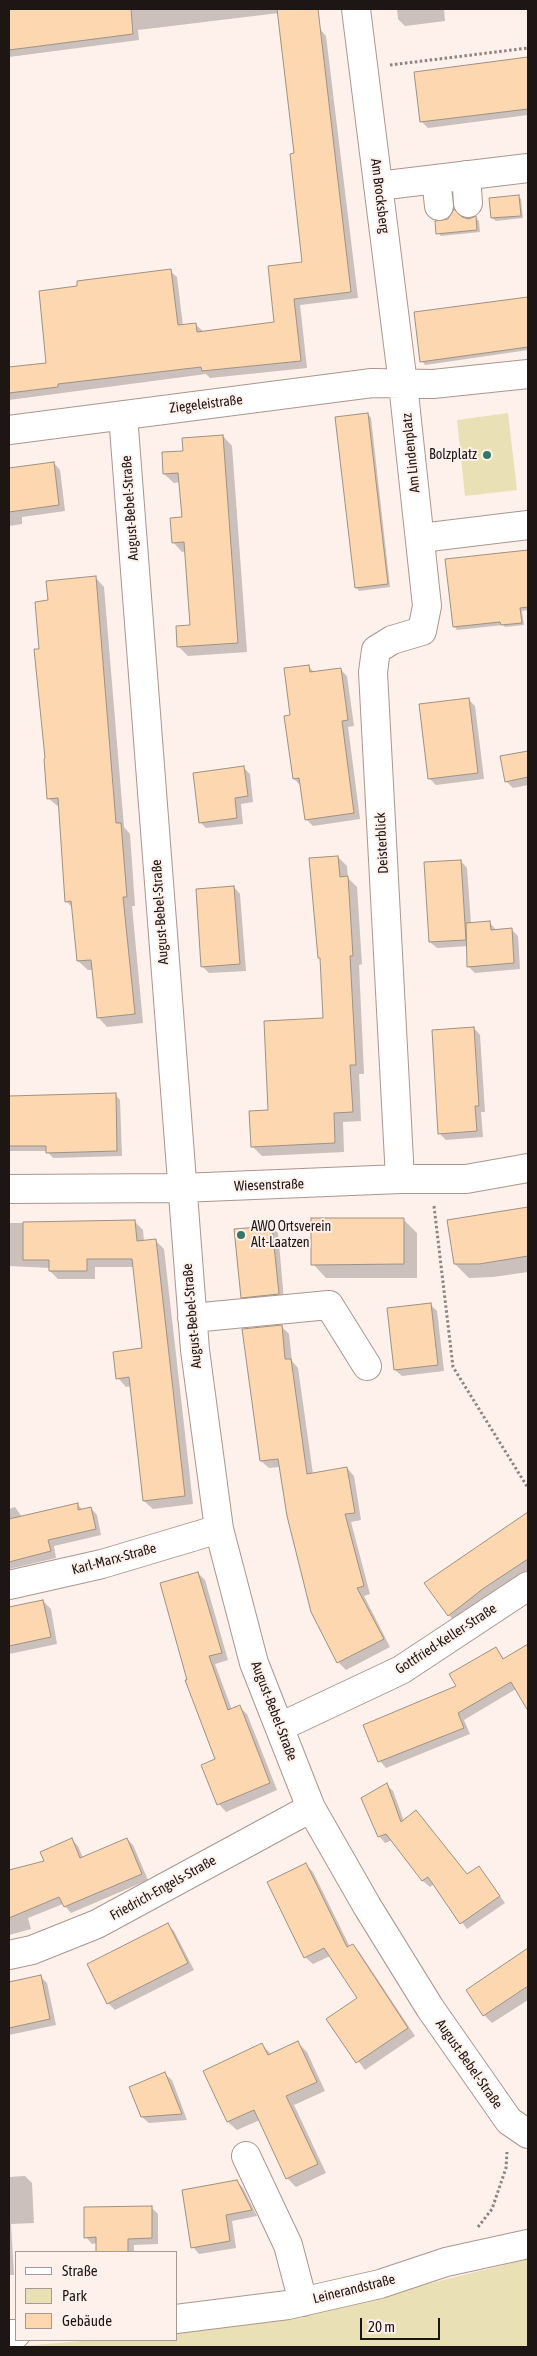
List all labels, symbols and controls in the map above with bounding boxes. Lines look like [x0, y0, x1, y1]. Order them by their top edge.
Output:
street label: Am Brocksberg [367, 158, 393, 234]
street label: Ziegeleistraße [169, 391, 243, 417]
street label: Am Lindenplatz [398, 412, 424, 494]
place label: Bolzplatz [429, 447, 477, 463]
marker: Bolzplatz [481, 449, 493, 461]
street label: August-Bebel-Straße [118, 455, 142, 561]
street label: Deisterblick [372, 812, 392, 874]
street label: August-Bebel-Straße [148, 859, 172, 965]
street label: Wiesenstraße [234, 1175, 304, 1195]
place label: AWO Ortsverein Alt-Laatzen [251, 1219, 331, 1252]
marker: AWO Ortsverein Alt-Laatzen [235, 1229, 247, 1241]
street label: August-Bebel-Straße [179, 1263, 205, 1369]
street label: Karl-Marx-Straße [70, 1540, 158, 1578]
street label: Gottfried-Keller-Straße [392, 1600, 500, 1678]
street label: August-Bebel-Straße [247, 1659, 301, 1763]
street label: Friedrich-Engels-Straße [107, 1852, 219, 1924]
street label: August-Bebel-Straße [432, 2016, 506, 2112]
legend [15, 2251, 178, 2341]
text: Straße [62, 2262, 98, 2279]
street label: Leinerandstraße [311, 2271, 397, 2307]
text: Park [62, 2287, 87, 2304]
scale bar [362, 2308, 442, 2340]
text: Gebäude [62, 2312, 112, 2329]
text: 20 m [368, 2318, 395, 2335]

